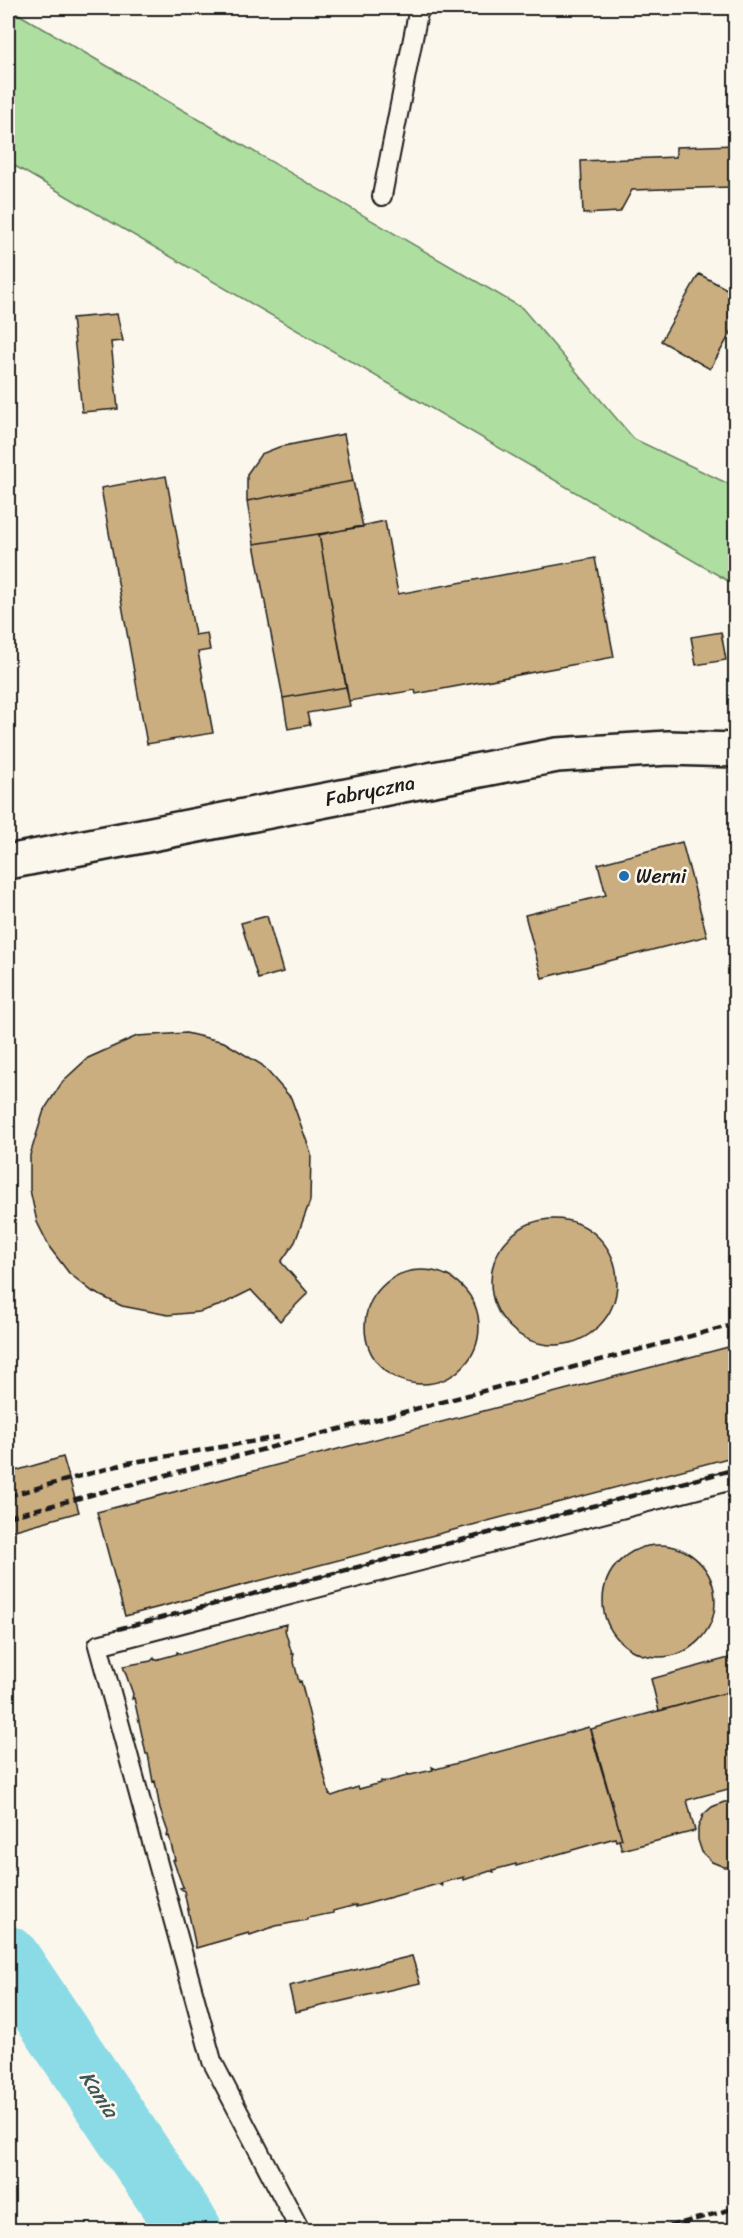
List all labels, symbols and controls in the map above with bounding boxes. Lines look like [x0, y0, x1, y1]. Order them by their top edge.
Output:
street label: Fabryczna [322, 765, 418, 817]
place label: Werni [636, 859, 688, 894]
marker: Werni [617, 869, 631, 883]
water label: Kania [69, 2062, 130, 2128]

